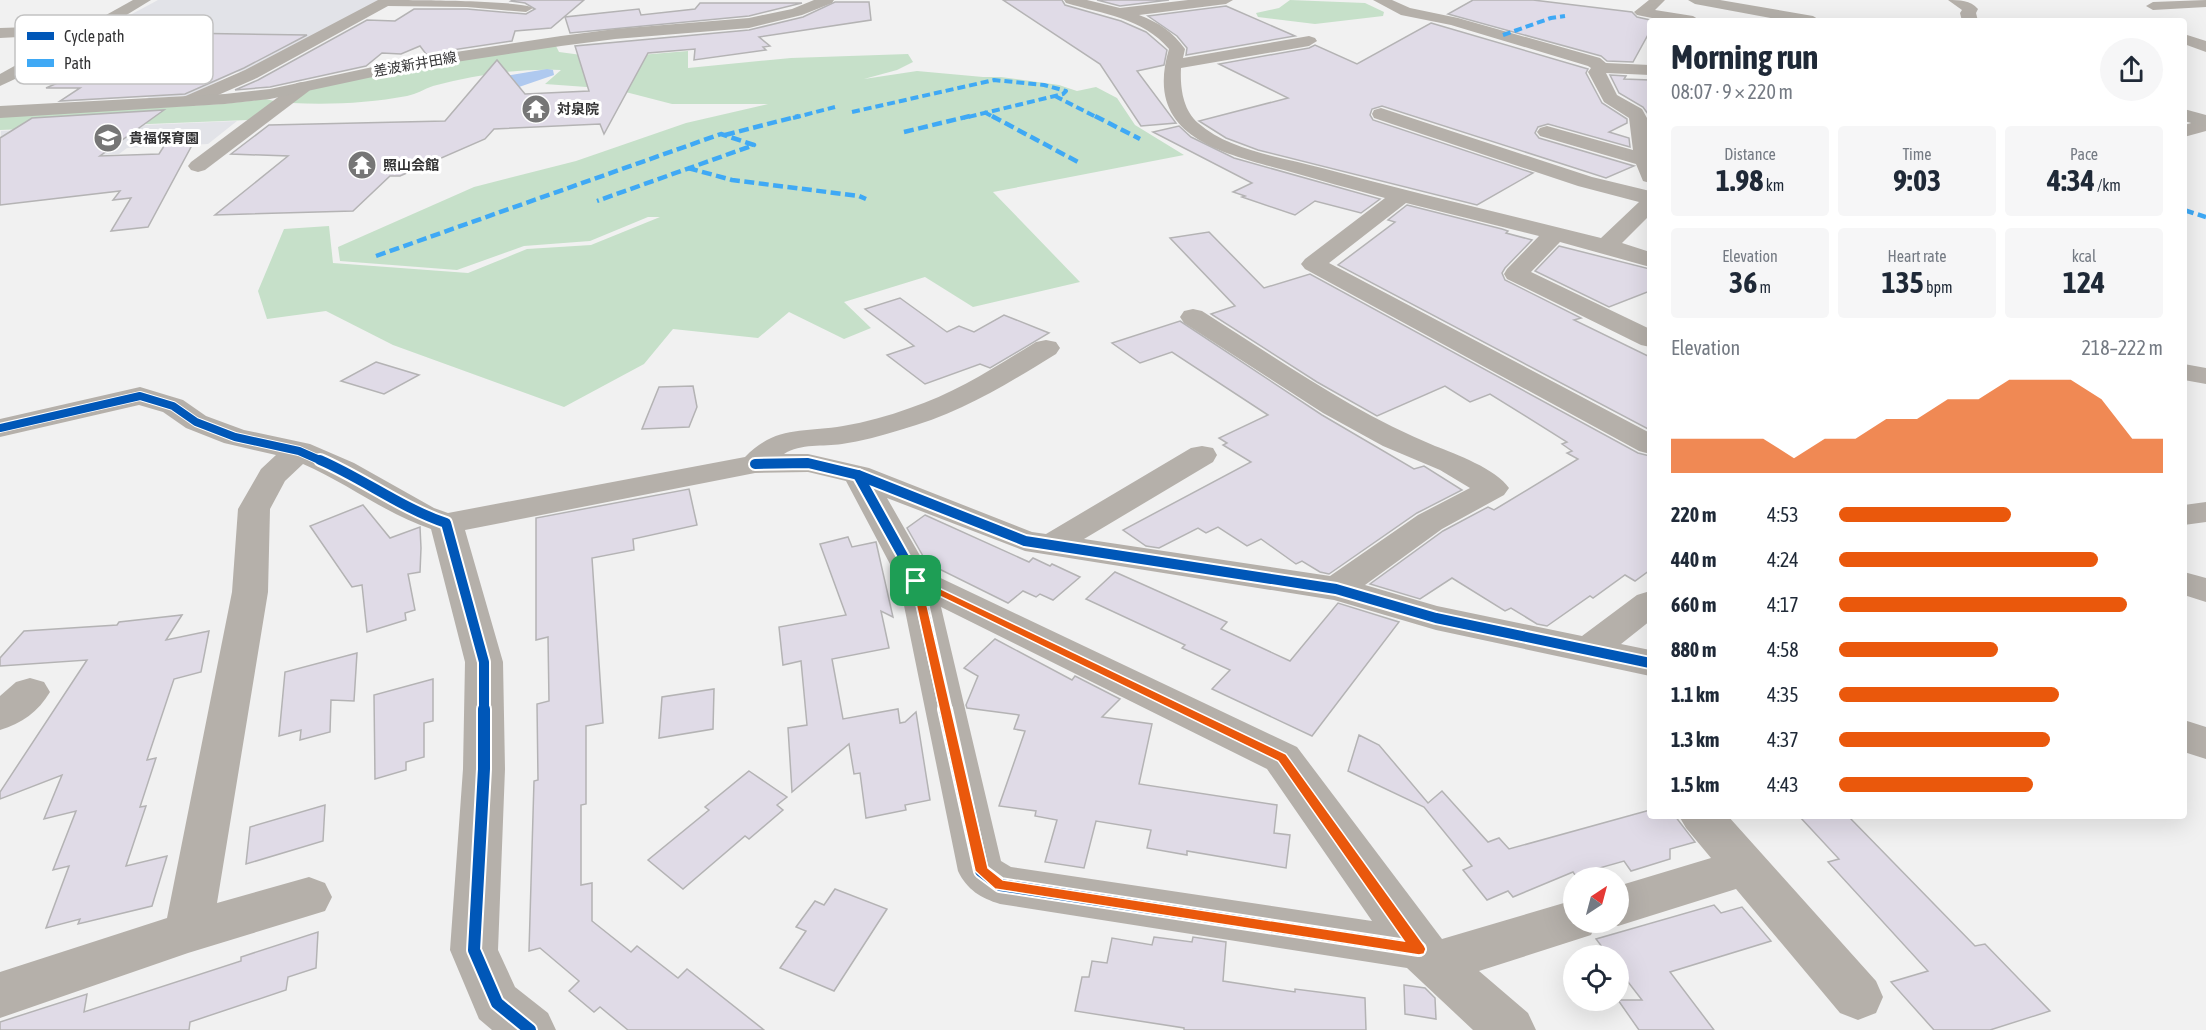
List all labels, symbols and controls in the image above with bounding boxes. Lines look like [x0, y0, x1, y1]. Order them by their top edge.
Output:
legend [15, 15, 213, 84]
text: Cycle path [64, 27, 124, 46]
text: Morning run [1671, 38, 1818, 76]
button: share [2100, 38, 2163, 101]
street label: 差波新井田線 [372, 49, 458, 79]
text: Path [64, 54, 91, 72]
text: 08:07 · 9 × 220 m [1671, 80, 1793, 103]
temple icon: 対泉院 [520, 93, 552, 125]
place label: 対泉院 [557, 101, 599, 117]
school or university icon: 貴福保育園 [92, 122, 124, 154]
place label: 貴福保育園 [129, 130, 199, 146]
text: Distance [1724, 145, 1776, 163]
text: Time [1902, 145, 1932, 163]
text: Pace [2070, 145, 2098, 163]
temple icon: 照山会館 [346, 149, 378, 181]
place label: 照山会館 [383, 157, 439, 173]
text: 1.98 [1716, 163, 1763, 197]
text: 9:03 [1893, 163, 1941, 197]
text: 4:34 [2047, 163, 2095, 197]
text: km [1763, 176, 1784, 194]
text: /km [2095, 176, 2121, 194]
text: Elevation [1722, 247, 1778, 265]
text: Heart rate [1888, 247, 1946, 265]
text: kcal [2072, 247, 2096, 265]
text: 36 [1729, 265, 1757, 299]
text: 135 [1881, 265, 1924, 299]
text: 124 [2063, 265, 2105, 299]
text: m [1757, 278, 1771, 296]
text: bpm [1924, 278, 1953, 296]
text: Elevation [1671, 336, 1740, 359]
text: 218–222 m [2081, 336, 2163, 359]
text: 220 m [1671, 503, 1716, 526]
text: 4:53 [1767, 503, 1799, 526]
text: 440 m [1671, 548, 1716, 571]
text: 4:24 [1767, 548, 1799, 571]
pin [890, 555, 941, 606]
icon: arrive [899, 564, 932, 597]
text: 660 m [1671, 593, 1716, 616]
text: 4:17 [1767, 593, 1799, 616]
text: 880 m [1671, 638, 1716, 661]
text: 4:58 [1767, 638, 1799, 661]
text: 1.1 km [1671, 683, 1719, 706]
text: 4:35 [1767, 683, 1799, 706]
text: 1.3 km [1671, 728, 1719, 751]
text: 4:37 [1767, 728, 1799, 751]
text: 1.5 km [1671, 773, 1719, 796]
text: 4:43 [1767, 773, 1799, 796]
north arrow [1563, 867, 1629, 933]
map controls [1563, 867, 1629, 1011]
button: locate [1563, 945, 1629, 1011]

